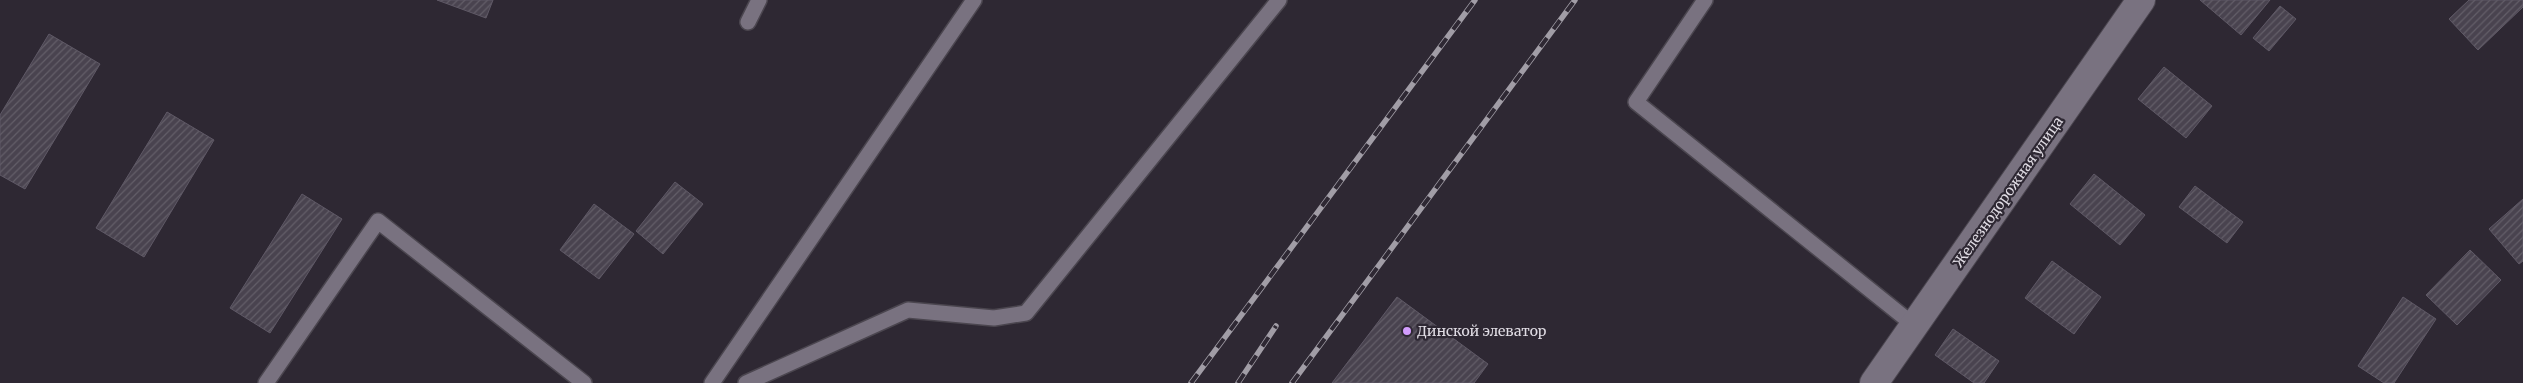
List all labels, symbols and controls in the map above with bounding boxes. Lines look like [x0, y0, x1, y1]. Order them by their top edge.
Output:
street label: Железнодорожная улица [1949, 113, 2067, 271]
place label: Динской элеватор [1417, 322, 1547, 340]
marker: Динской элеватор [1401, 325, 1413, 337]

